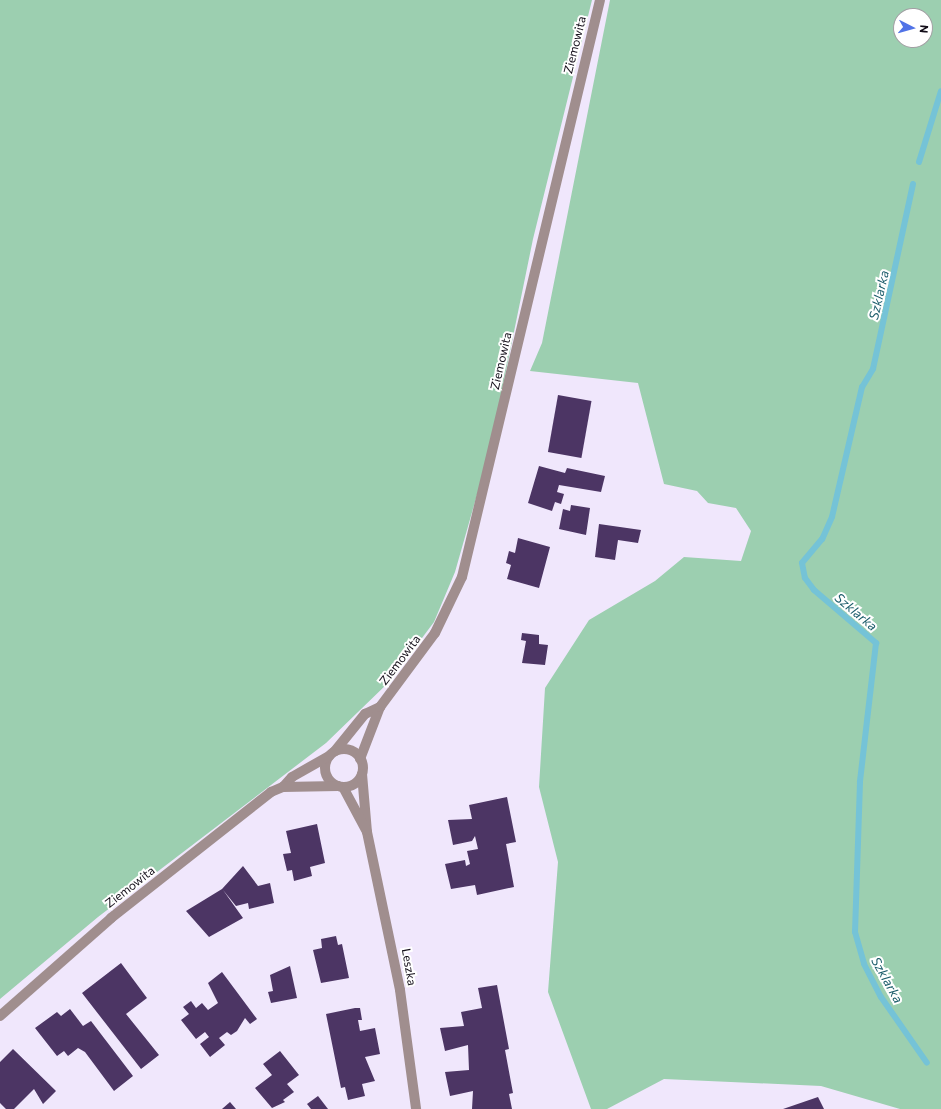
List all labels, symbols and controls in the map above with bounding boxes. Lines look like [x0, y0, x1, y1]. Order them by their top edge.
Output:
north arrow [893, 8, 933, 48]
street label: Ziemowita [561, 15, 589, 75]
text: N [918, 24, 931, 34]
water label: Szklarka [866, 269, 892, 321]
street label: Ziemowita [487, 331, 515, 391]
water label: Szklarka [832, 590, 880, 634]
street label: Ziemowita [377, 632, 423, 688]
street label: Ziemowita [102, 863, 158, 911]
street label: Leszka [399, 947, 419, 987]
water label: Szklarka [868, 954, 906, 1006]

